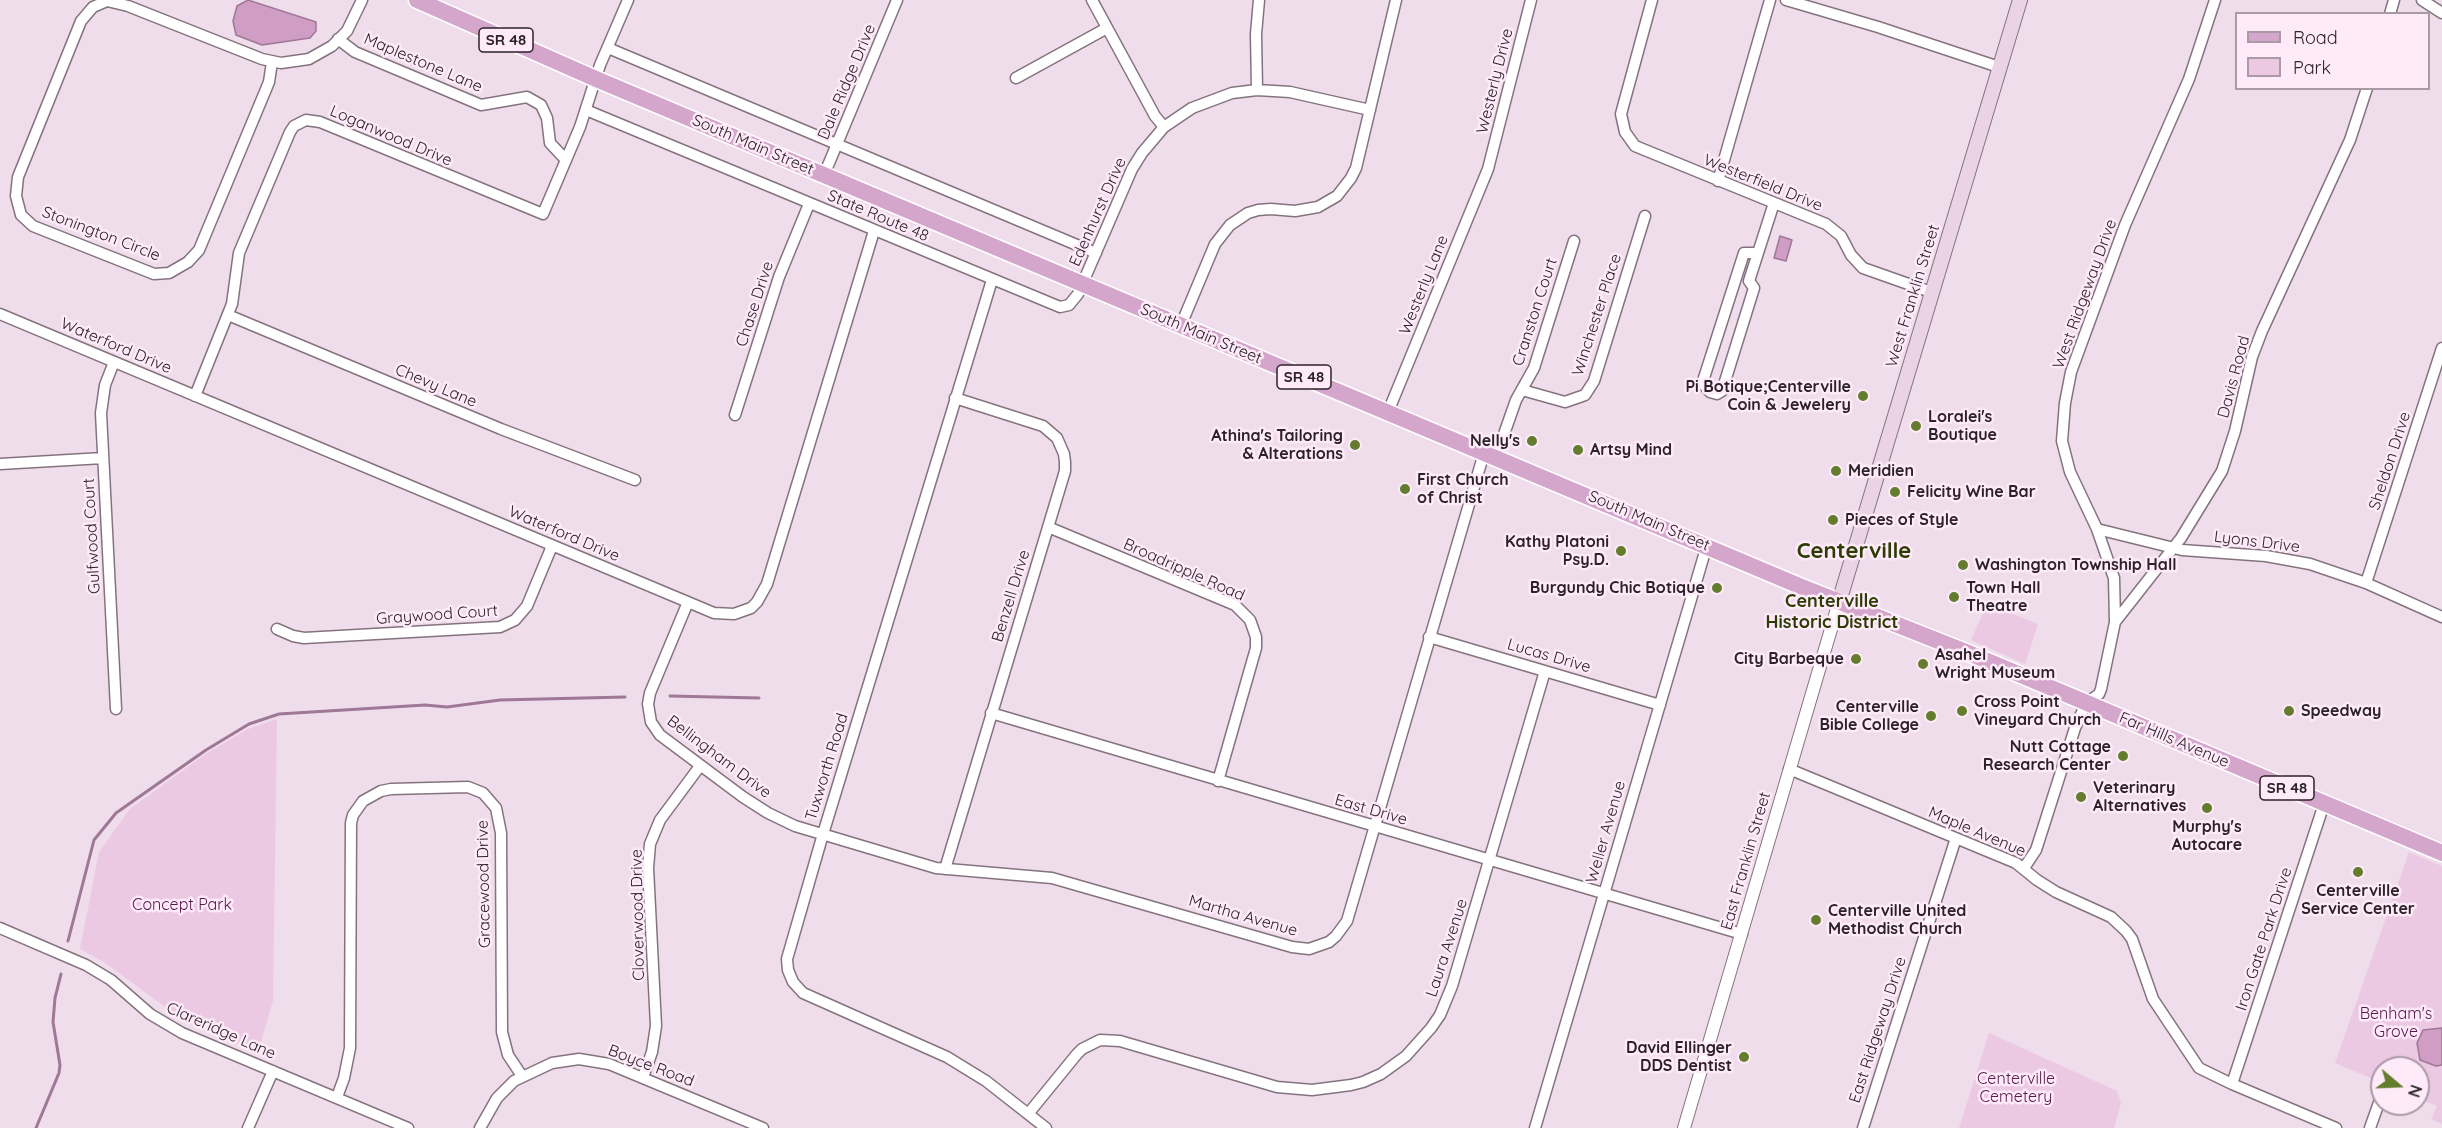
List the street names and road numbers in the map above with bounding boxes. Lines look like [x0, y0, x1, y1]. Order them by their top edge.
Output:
street label: Dale Ridge Drive [814, 21, 880, 143]
street label: Westerly Drive [1473, 26, 1517, 136]
road number: SR 48 [479, 28, 533, 52]
street label: Maplestone Lane [361, 29, 485, 97]
street label: Loganwood Drive [327, 102, 455, 170]
street label: South Main Street [689, 111, 817, 179]
street label: Westerfield Drive [1701, 150, 1825, 216]
street label: Edenhurst Drive [1065, 155, 1131, 269]
street label: State Route 48 [824, 186, 932, 246]
street label: Stonington Circle [39, 203, 163, 265]
street label: West Ridgeway Drive [2049, 217, 2121, 371]
street label: West Franklin Street [1882, 222, 1944, 370]
street label: Westerly Lane [1395, 232, 1453, 338]
street label: Winchester Place [1568, 252, 1626, 378]
street label: Cranston Court [1509, 256, 1561, 368]
street label: Chase Drive [732, 259, 778, 349]
street label: South Main Street [1137, 300, 1265, 368]
street label: Waterford Drive [58, 314, 174, 378]
street label: Davis Road [2214, 334, 2254, 420]
street label: Chevy Lane [392, 360, 480, 412]
road number: SR 48 [1277, 365, 1331, 389]
street label: Sheldon Drive [2365, 409, 2415, 513]
street label: Gulfwood Court [79, 478, 105, 594]
street label: South Main Street [1585, 487, 1713, 555]
street label: Waterford Drive [506, 502, 622, 566]
street label: Lyons Drive [2213, 527, 2301, 557]
street label: Broadripple Road [1120, 535, 1248, 605]
street label: Benzell Drive [988, 548, 1034, 644]
street label: Graywood Court [375, 601, 499, 629]
street label: Lucas Drive [1505, 635, 1593, 677]
street label: Far Hills Avenue [2116, 708, 2232, 772]
street label: Tuxworth Road [802, 711, 852, 823]
street label: Bellingham Drive [663, 712, 775, 802]
road number: SR 48 [2260, 776, 2314, 800]
street label: Weller Avenue [1582, 779, 1630, 885]
street label: East Drive [1333, 790, 1409, 830]
street label: East Franklin Street [1717, 790, 1775, 932]
street label: Maple Avenue [1925, 803, 2029, 861]
street label: Gracewood Drive [473, 820, 495, 948]
street label: Cloverwood Drive [627, 849, 649, 981]
street label: Iron Gate Park Drive [2232, 865, 2296, 1013]
street label: Martha Avenue [1186, 891, 1300, 941]
street label: Laura Avenue [1422, 897, 1472, 999]
street label: East Ridgeway Drive [1845, 955, 1911, 1105]
street label: Clareridge Lane [163, 998, 279, 1064]
street label: Boyce Road [605, 1041, 697, 1091]

